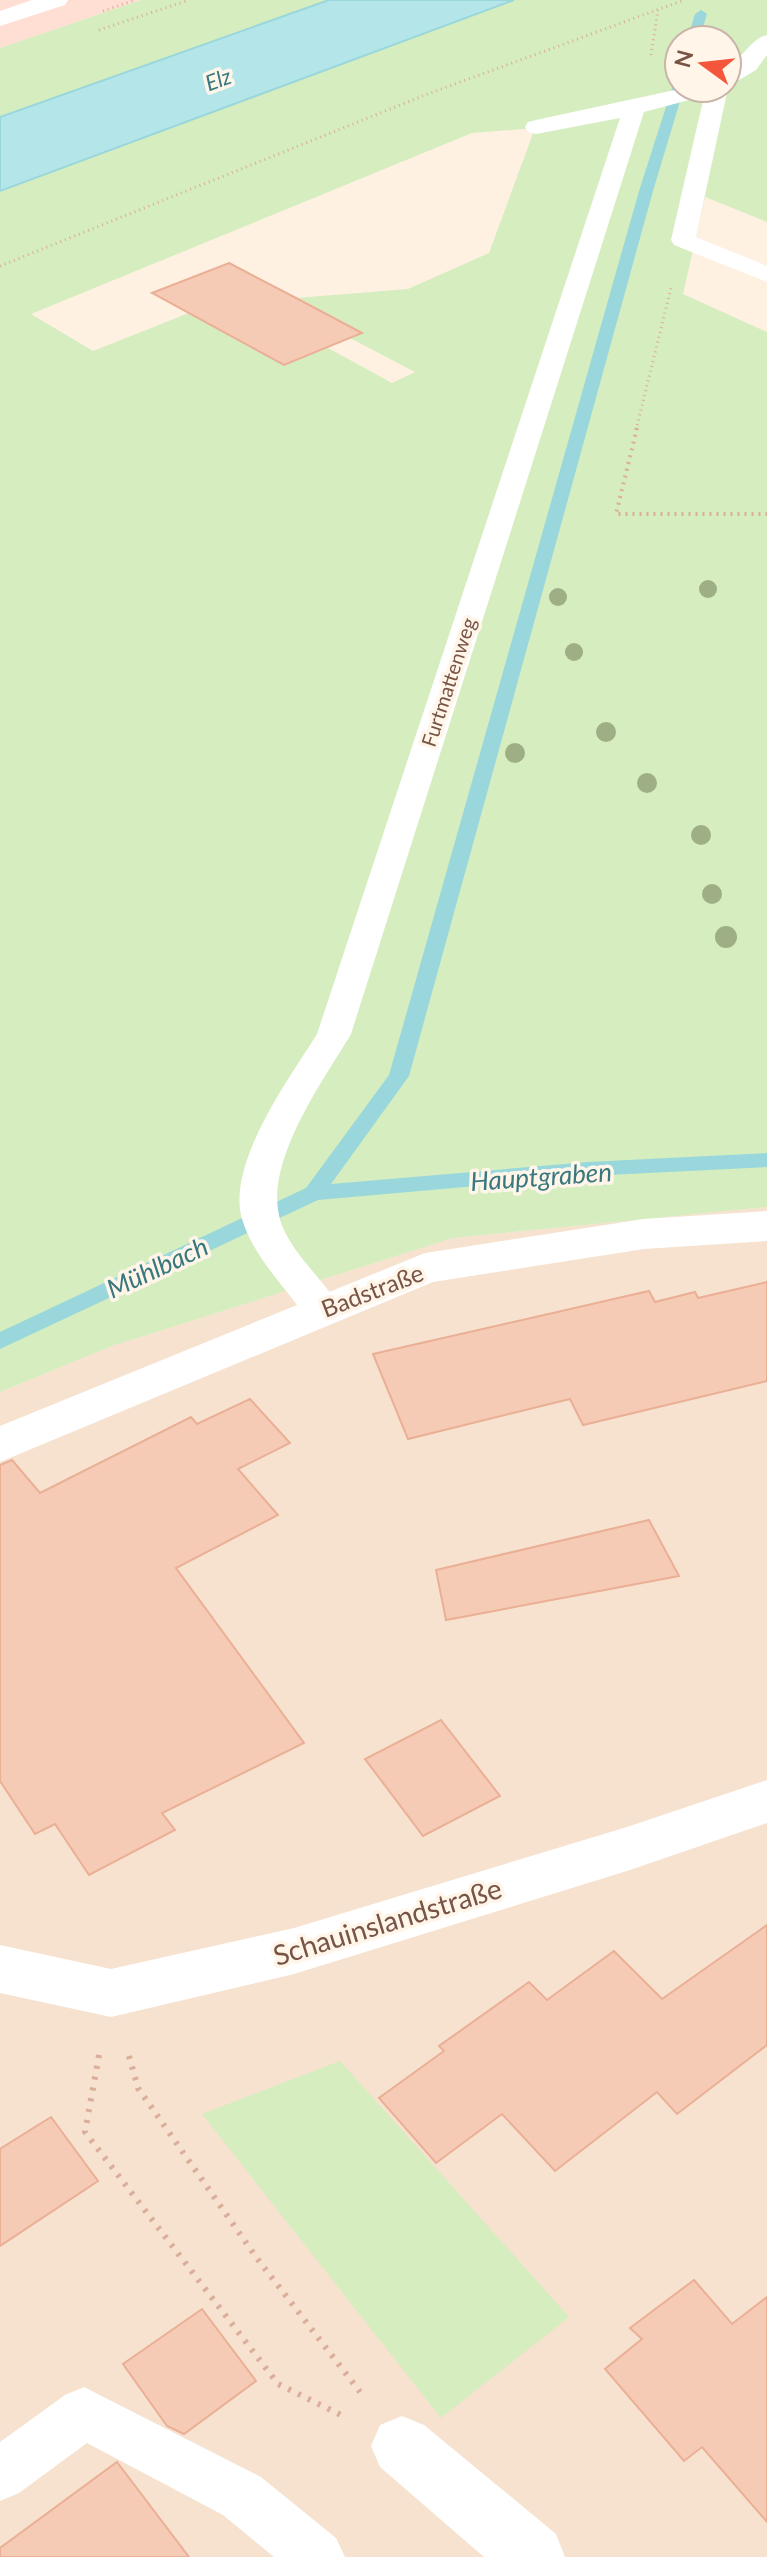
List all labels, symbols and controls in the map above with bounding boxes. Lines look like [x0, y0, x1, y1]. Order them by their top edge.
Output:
north arrow [663, 24, 743, 104]
text: N [668, 47, 698, 70]
water label: Elz [201, 62, 235, 96]
street label: Furtmattenweg [416, 614, 480, 750]
water label: Hauptgraben [469, 1155, 613, 1197]
water label: Mühlbach [101, 1230, 213, 1304]
street label: Badstraße [317, 1257, 427, 1323]
street label: Schauinslandstraße [269, 1870, 505, 1972]

